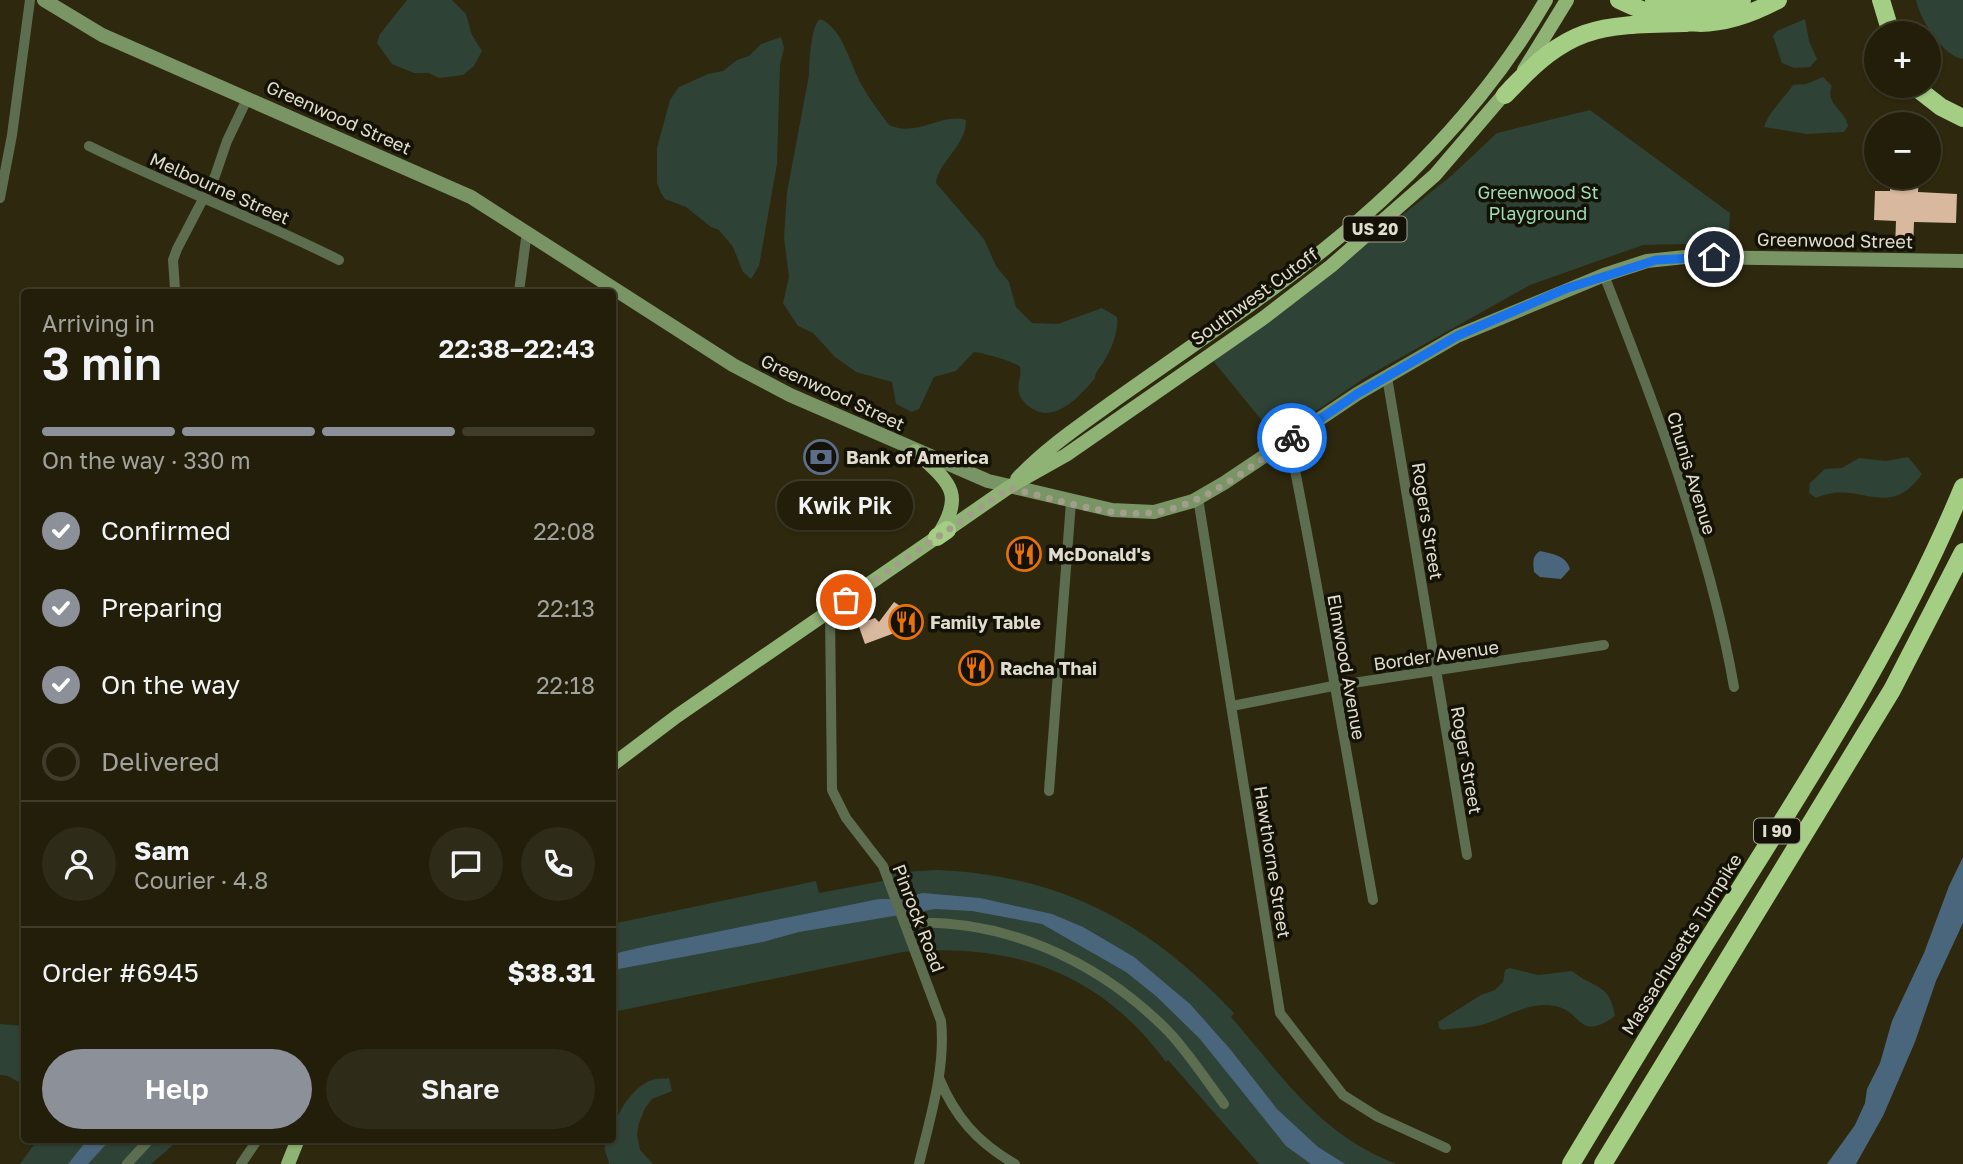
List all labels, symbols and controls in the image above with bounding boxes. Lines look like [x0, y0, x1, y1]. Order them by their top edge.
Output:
map controls [1864, 21, 1941, 189]
button: + [1864, 21, 1941, 98]
street label: Greenwood Street [263, 75, 415, 159]
button: − [1864, 112, 1941, 189]
street label: Melbourne Street [147, 147, 293, 229]
park label: Greenwood St Playground [1477, 181, 1599, 224]
road number: US 20 [1344, 216, 1406, 242]
pin [1684, 227, 1744, 287]
street label: Greenwood Street [1757, 228, 1913, 252]
icon: home [1695, 238, 1733, 276]
street label: Southwest Cutoff [1186, 242, 1322, 349]
text: Arriving in [42, 309, 155, 337]
text: 22:38–22:43 [439, 333, 595, 364]
text: 3 min [42, 335, 162, 390]
street label: Greenwood Street [758, 349, 908, 435]
courier [1257, 403, 1327, 473]
street label: Chunis Avenue [1663, 409, 1721, 537]
icon: bike [1273, 419, 1311, 457]
bank icon: Bank of America [802, 438, 840, 476]
text: On the way · 330 m [42, 446, 251, 474]
place label: Bank of America [846, 446, 989, 468]
street label: Rogers Street [1408, 461, 1448, 581]
callout: Kwik Pik [778, 481, 914, 530]
text: Kwik Pik [798, 491, 892, 519]
icon: check [42, 512, 80, 550]
text: Confirmed [101, 515, 231, 546]
text: 22:08 [533, 517, 595, 545]
restaurant icon: McDonald's [1005, 535, 1043, 573]
place label: McDonald's [1048, 543, 1151, 565]
pin [816, 570, 876, 630]
icon: bag [827, 581, 865, 619]
icon: check [42, 589, 80, 627]
text: Preparing [101, 592, 223, 623]
street label: Elmwood Avenue [1323, 592, 1371, 742]
text: 22:13 [537, 594, 595, 622]
restaurant icon: Family Table [887, 603, 925, 641]
place label: Family Table [930, 611, 1041, 633]
street label: Border Avenue [1372, 635, 1500, 675]
restaurant icon: Racha Thai [957, 649, 995, 687]
place label: Racha Thai [1000, 657, 1097, 679]
icon: check [42, 666, 80, 704]
text: On the way [101, 669, 240, 700]
text: 22:18 [536, 671, 595, 699]
street label: Roger Street [1447, 704, 1487, 816]
text: Delivered [101, 746, 220, 777]
street label: Hawthorne Street [1250, 784, 1296, 940]
road number: I 90 [1754, 818, 1800, 844]
button: person [42, 827, 116, 901]
button: chat [429, 827, 503, 901]
button: phone [521, 827, 595, 901]
text: Sam [134, 835, 189, 866]
street label: Massachusetts Turnpike [1616, 849, 1746, 1039]
street label: Pinrock Road [888, 861, 950, 975]
text: Courier · 4.8 [134, 866, 268, 894]
text: Order #6945 [42, 957, 199, 988]
text: $38.31 [508, 957, 595, 988]
button: Help [42, 1049, 312, 1129]
button: Share [326, 1049, 595, 1129]

